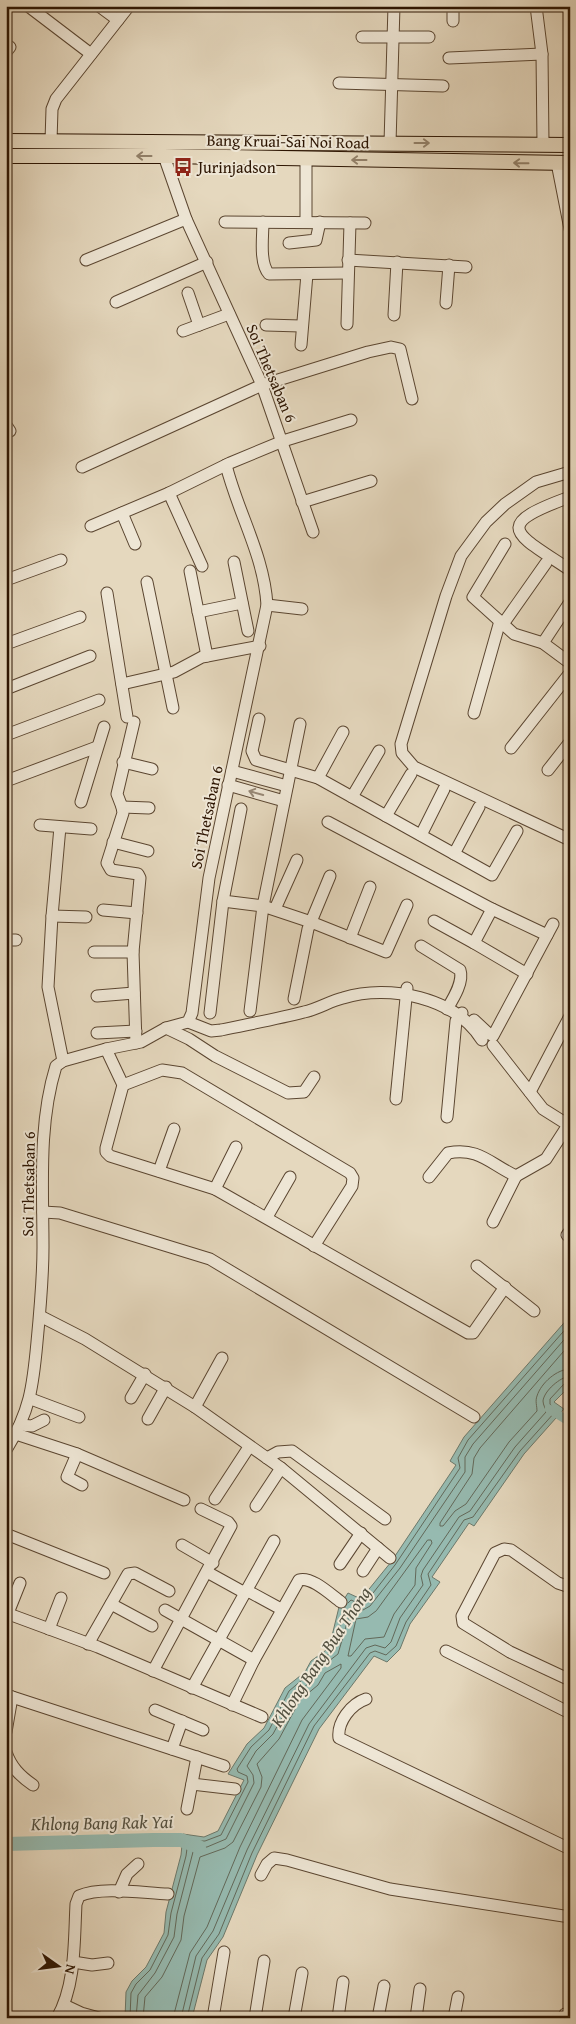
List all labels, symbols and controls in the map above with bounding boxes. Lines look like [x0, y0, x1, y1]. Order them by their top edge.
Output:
street label: Bang Kruai-Sai Noi Road [206, 128, 370, 154]
one-way arrow [414, 138, 430, 148]
one-way arrow [136, 151, 152, 161]
place label: Jurinjadson [196, 155, 276, 179]
one-way arrow [351, 155, 367, 165]
bus stop icon: Jurinjadson [172, 156, 194, 178]
one-way arrow [513, 158, 529, 167]
street label: Soi Thetsaban 6 [240, 320, 304, 426]
street label: Soi Thetsaban 6 [183, 763, 229, 871]
one-way arrow [248, 787, 264, 797]
street label: Soi Thetsaban 6 [15, 1131, 41, 1237]
water label: Khlong Bang Bua Thong [263, 1581, 378, 1733]
water label: Khlong Bang Rak Yai [30, 1808, 174, 1837]
north arrow [32, 1942, 82, 1992]
text: N [60, 1962, 81, 1977]

